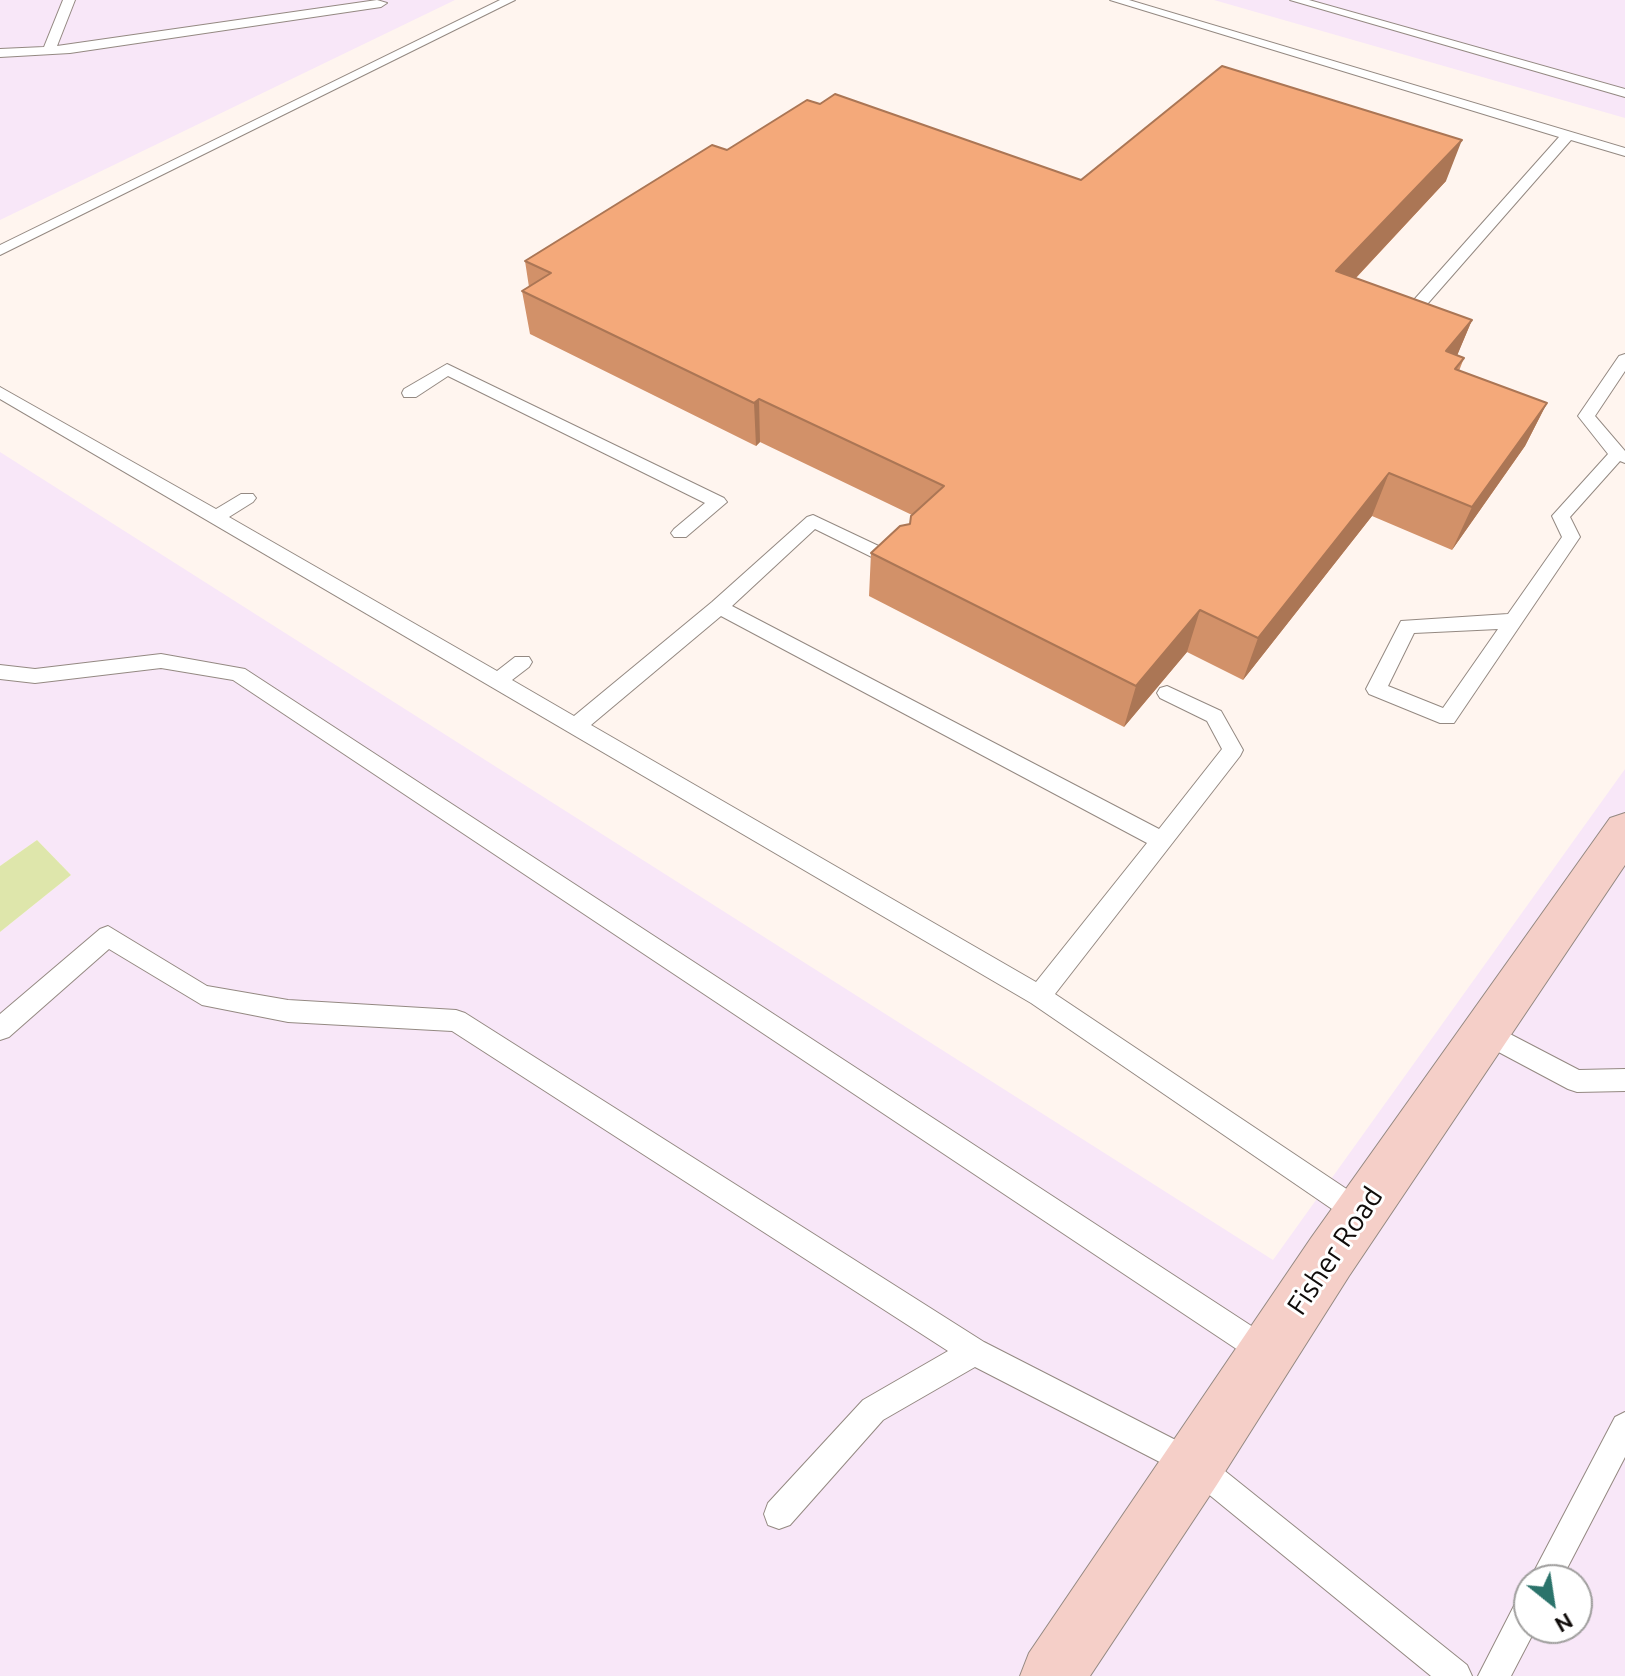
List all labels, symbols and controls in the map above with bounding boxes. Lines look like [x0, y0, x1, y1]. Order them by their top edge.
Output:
street label: Fisher Road [1280, 1181, 1390, 1321]
north arrow [1513, 1564, 1593, 1644]
text: N [1551, 1609, 1578, 1638]

